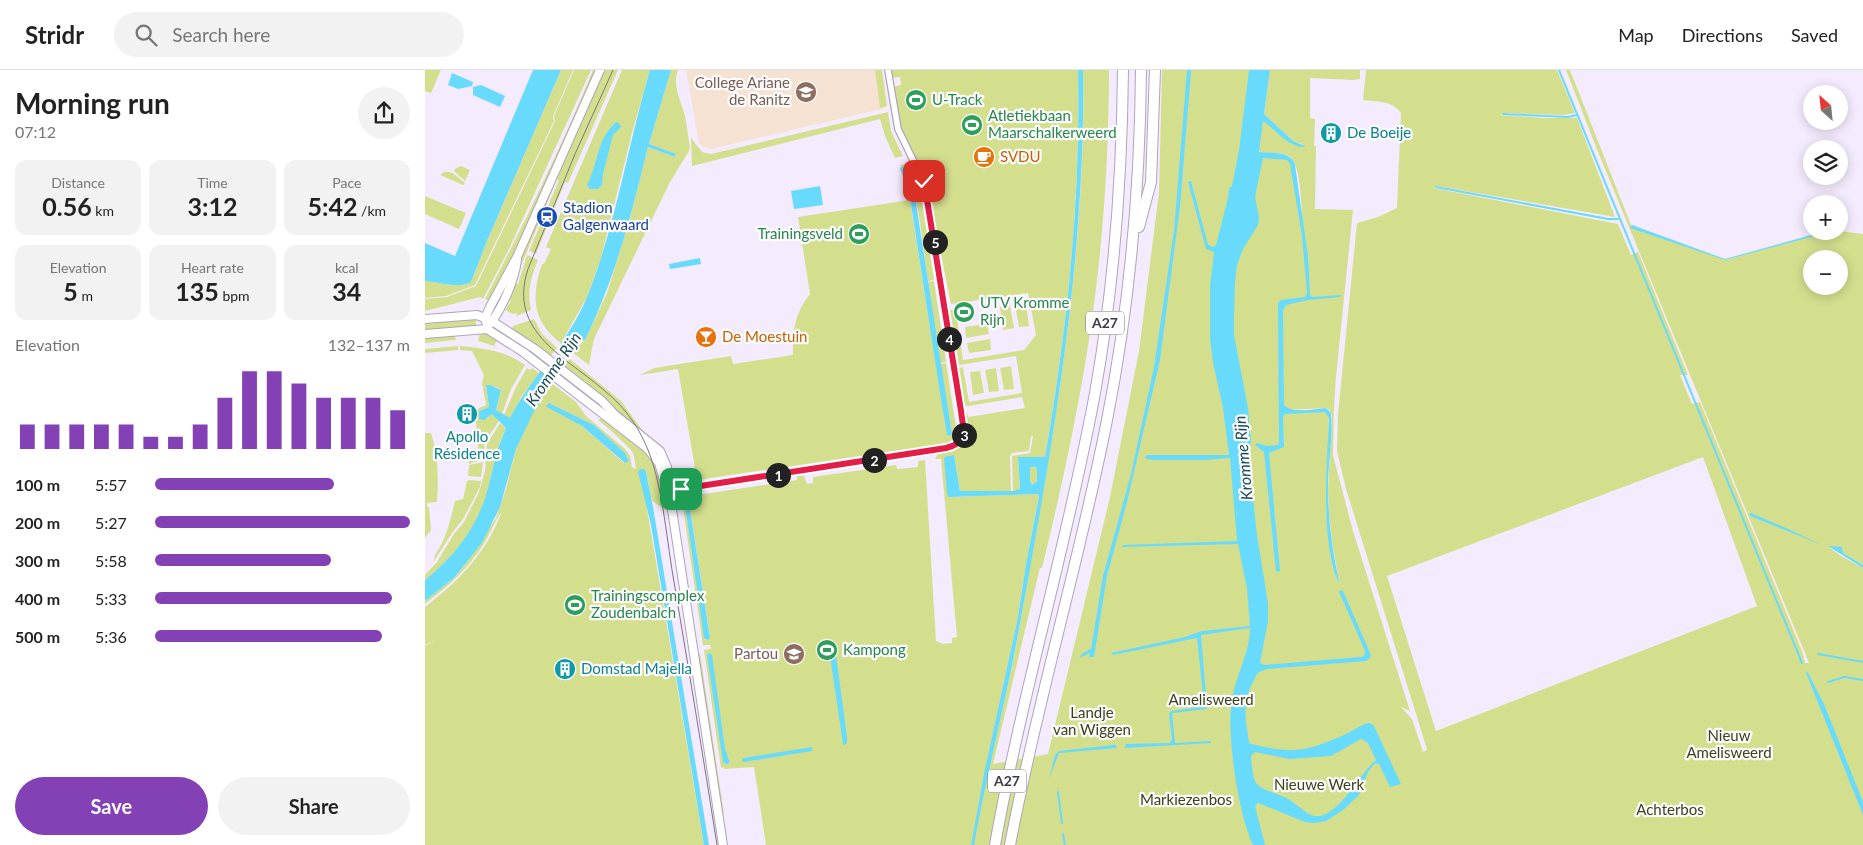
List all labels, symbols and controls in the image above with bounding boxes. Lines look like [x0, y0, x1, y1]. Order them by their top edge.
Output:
search box [114, 12, 464, 57]
text: Stridr [25, 20, 84, 49]
icon: search [132, 21, 160, 49]
text: Search here [172, 23, 270, 46]
text: Map [1618, 24, 1654, 46]
text: Directions [1682, 24, 1763, 46]
text: Saved [1791, 24, 1838, 46]
place label: College Ariane de Ranitz [695, 73, 790, 108]
school or university icon: College Ariane de Ranitz [794, 80, 818, 104]
north arrow [1803, 85, 1847, 130]
map controls [1803, 85, 1848, 295]
text: Morning run [15, 86, 170, 120]
button: share [358, 87, 410, 139]
sports icon: U-Track [904, 88, 928, 112]
place label: U-Track [932, 90, 983, 108]
place label: Atletiekbaan Maarschalkerweerd [988, 106, 1117, 141]
sports icon: Atletiekbaan Maarschalkerweerd [960, 113, 984, 137]
building icon: De Boeije [1319, 121, 1343, 145]
text: 07:12 [15, 122, 56, 141]
place label: De Boeije [1347, 123, 1411, 141]
button: layers [1803, 140, 1848, 185]
cafe icon: SVDU [972, 145, 996, 169]
place label: SVDU [1000, 147, 1041, 165]
pin [903, 160, 945, 202]
icon: check [910, 167, 938, 195]
text: Distance [51, 174, 105, 191]
text: Time [197, 174, 228, 191]
text: Pace [332, 174, 361, 191]
text: 0.56 [42, 191, 92, 221]
text: 3:12 [188, 191, 237, 221]
text: 5:42 [308, 191, 358, 221]
button: + [1803, 195, 1848, 240]
place label: Stadion Galgenwaard [563, 198, 649, 233]
text: km [92, 202, 114, 219]
text: /km [358, 202, 386, 219]
station icon: Stadion Galgenwaard [535, 205, 559, 229]
sports icon: Trainingsveld [847, 222, 871, 246]
place label: Trainingsveld [757, 224, 843, 242]
pin: 5 [923, 230, 947, 254]
text: 5 [931, 234, 940, 251]
button: − [1803, 250, 1848, 295]
text: Elevation [50, 259, 107, 276]
text: Heart rate [181, 259, 244, 276]
text: kcal [335, 259, 359, 276]
text: 5 [63, 276, 78, 306]
text: 135 [175, 276, 219, 306]
text: 34 [332, 276, 361, 306]
text: m [78, 287, 93, 304]
text: bpm [219, 287, 250, 304]
place label: UTV Kromme Rijn [980, 293, 1070, 328]
sports icon: UTV Kromme Rijn [952, 300, 976, 324]
road number: A27 [1086, 312, 1124, 334]
bar icon: De Moestuin [694, 325, 718, 349]
pin: 4 [937, 326, 961, 352]
place label: De Moestuin [722, 327, 807, 345]
water label: Kromme Rijn [521, 328, 584, 409]
text: 4 [945, 331, 954, 348]
text: Elevation [15, 335, 80, 354]
text: 132–137 m [328, 335, 410, 354]
building icon: Apollo Résidence [455, 402, 479, 426]
water label: Kromme Rijn [1229, 415, 1256, 501]
pin: 3 [951, 422, 977, 448]
place label: Apollo Résidence [434, 427, 500, 462]
text: 3 [960, 427, 969, 444]
pin: 2 [861, 448, 887, 472]
text: 2 [870, 452, 879, 469]
pin: 1 [765, 462, 791, 488]
text: 1 [774, 467, 783, 484]
pin [660, 468, 702, 510]
text: 100 m [15, 475, 60, 494]
text: 5:57 [95, 475, 127, 494]
icon: arrive [667, 475, 695, 503]
text: 200 m [15, 513, 60, 532]
text: 5:27 [95, 513, 127, 532]
text: 300 m [15, 551, 60, 570]
text: 5:58 [95, 551, 127, 570]
place label: Trainingscomplex Zoudenbalch [591, 586, 705, 621]
text: 400 m [15, 589, 60, 608]
text: 5:33 [95, 589, 127, 608]
sports icon: Trainingscomplex Zoudenbalch [563, 593, 587, 617]
text: 500 m [15, 627, 60, 646]
text: 5:36 [95, 627, 127, 646]
sports icon: Kampong [815, 638, 839, 662]
place label: Kampong [843, 640, 906, 658]
school or university icon: Partou [782, 642, 806, 666]
place label: Partou [734, 644, 778, 662]
building icon: Domstad Majella [553, 657, 577, 681]
place label: Domstad Majella [581, 659, 692, 677]
park label: Amelisweerd [1168, 690, 1254, 708]
park label: Landje van Wiggen [1053, 703, 1131, 738]
park label: Nieuw Amelisweerd [1686, 726, 1772, 761]
road number: A27 [988, 769, 1026, 792]
park label: Nieuwe Werk [1274, 775, 1364, 793]
button: Save [15, 777, 208, 835]
button: Share [218, 777, 410, 835]
park label: Markiezenbos [1140, 790, 1232, 808]
park label: Achterbos [1636, 800, 1704, 818]

